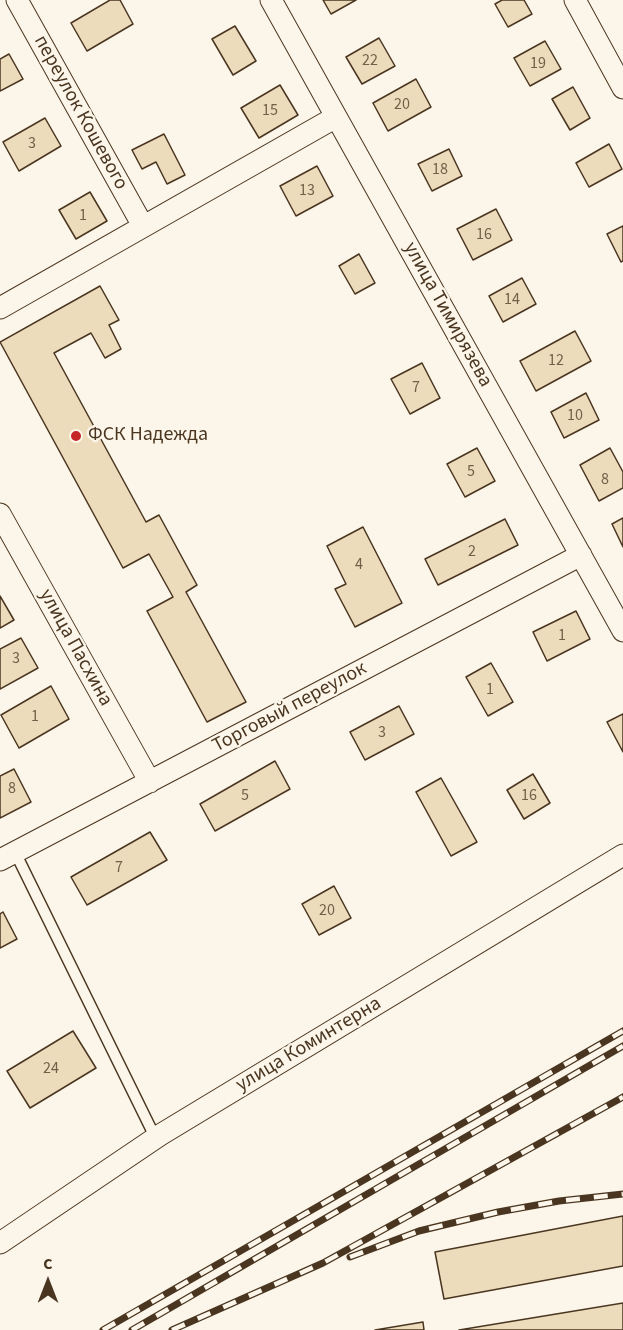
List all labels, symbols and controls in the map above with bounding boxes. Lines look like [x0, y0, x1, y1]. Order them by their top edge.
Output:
street label: переулок Кошевого [28, 32, 132, 194]
house number: 22 [362, 51, 378, 71]
house number: 19 [530, 54, 546, 74]
house number: 20 [394, 95, 410, 115]
house number: 15 [262, 101, 278, 121]
house number: 3 [28, 134, 36, 154]
house number: 18 [432, 160, 448, 180]
house number: 13 [299, 181, 315, 201]
house number: 1 [79, 206, 87, 226]
house number: 16 [476, 225, 492, 245]
street label: улица Тимирязева [397, 238, 497, 392]
house number: 14 [504, 290, 520, 310]
house number: 12 [548, 351, 564, 371]
house number: 7 [412, 378, 420, 398]
house number: 10 [567, 406, 583, 426]
place label: ФСК Надежда [88, 424, 208, 448]
marker: ФСК Надежда [69, 429, 83, 443]
house number: 5 [467, 462, 475, 482]
house number: 8 [601, 470, 609, 490]
house number: 2 [468, 542, 476, 562]
house number: 4 [355, 555, 363, 575]
street label: улица Пасхина [33, 585, 117, 711]
house number: 1 [558, 626, 566, 646]
house number: 3 [12, 649, 20, 669]
street label: Торговый переулок [209, 657, 371, 759]
house number: 1 [486, 680, 494, 700]
house number: 1 [31, 707, 39, 727]
house number: 3 [378, 723, 386, 743]
house number: 8 [8, 779, 16, 799]
house number: 5 [241, 786, 249, 806]
house number: 16 [521, 786, 537, 806]
house number: 7 [115, 858, 123, 878]
house number: 20 [319, 901, 335, 921]
street label: улица Коминтерна [232, 992, 386, 1098]
house number: 24 [43, 1059, 59, 1079]
north arrow [18, 1252, 78, 1312]
text: С [43, 1253, 53, 1275]

